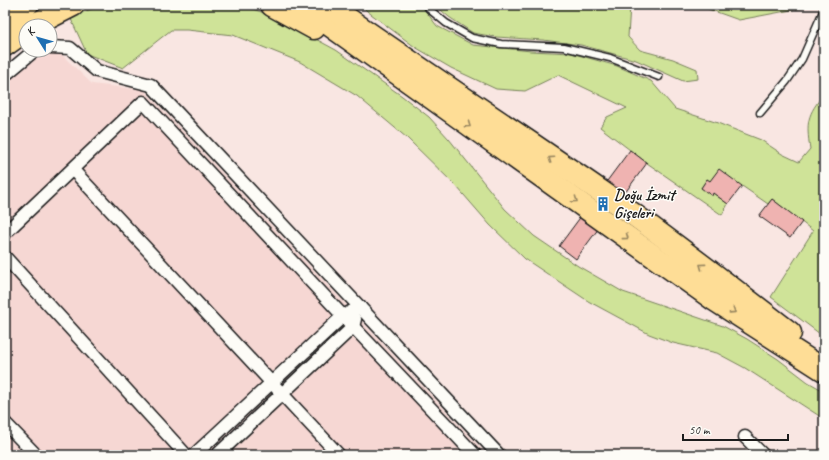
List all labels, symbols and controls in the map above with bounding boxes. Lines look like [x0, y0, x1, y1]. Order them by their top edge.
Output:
north arrow [18, 18, 58, 58]
text: K [23, 24, 39, 38]
one-way arrow [464, 120, 471, 127]
one-way arrow [548, 156, 555, 163]
place label: Doğu İzmit Gişeleri [614, 185, 677, 223]
one-way arrow [570, 195, 577, 202]
building icon: Doğu İzmit Gişeleri [595, 196, 611, 212]
one-way arrow [622, 232, 629, 239]
one-way arrow [700, 264, 707, 271]
one-way arrow [728, 307, 735, 314]
scale bar [683, 416, 788, 442]
text: 50 m [689, 422, 711, 438]

